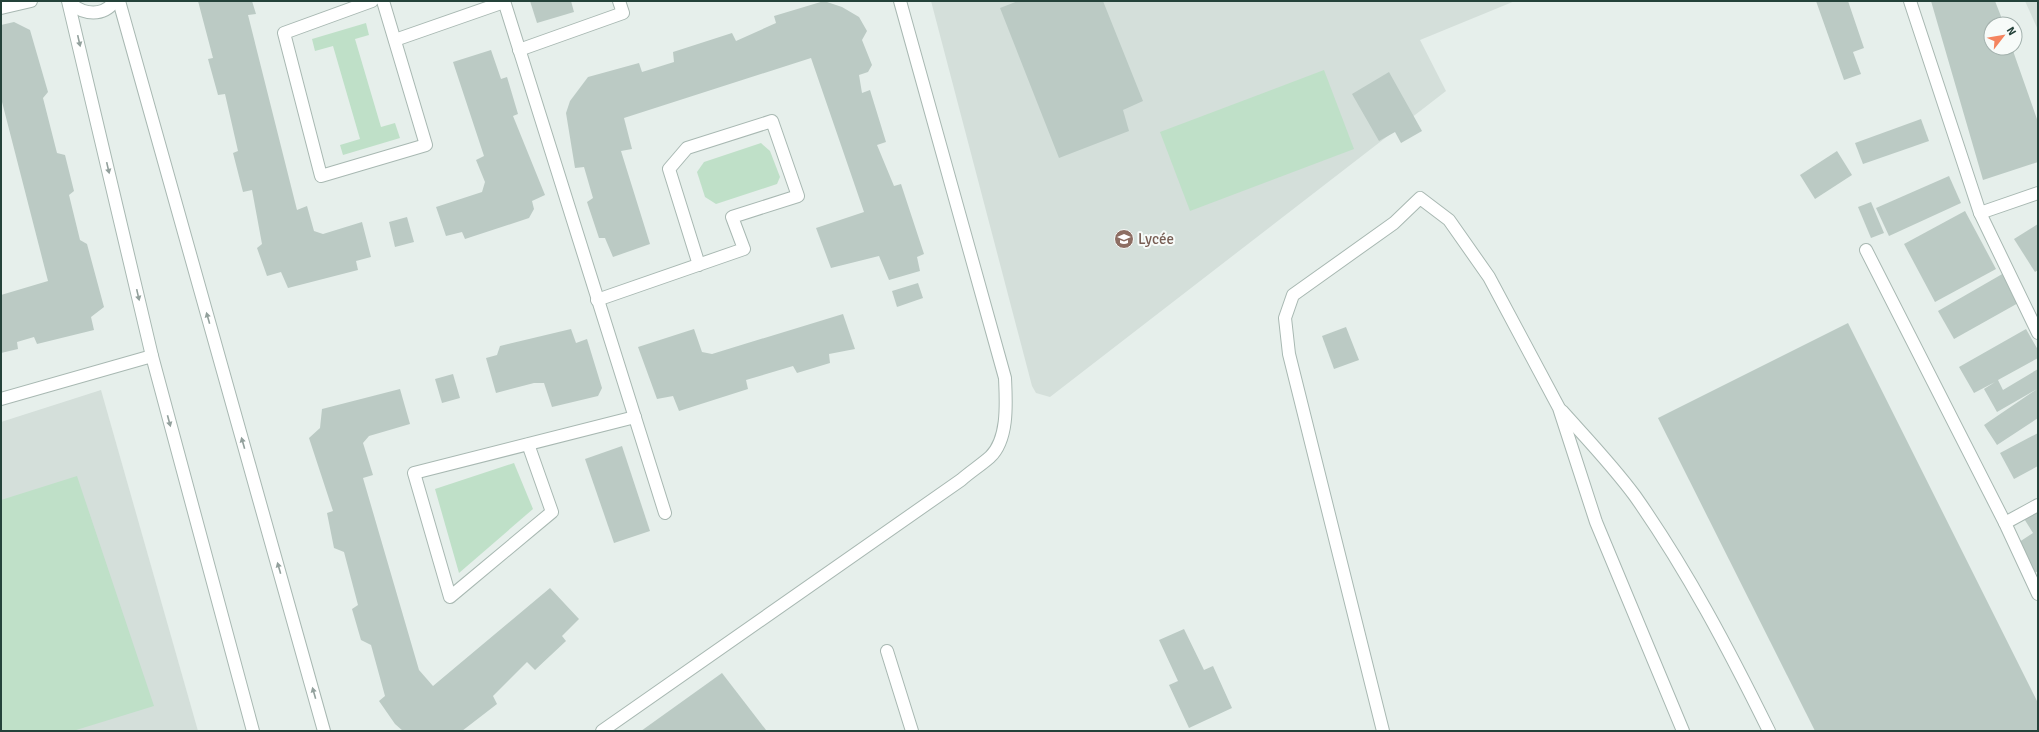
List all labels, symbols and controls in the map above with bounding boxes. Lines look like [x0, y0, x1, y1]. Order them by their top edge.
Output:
north arrow [1983, 16, 2023, 56]
text: N [2004, 24, 2019, 38]
one-way arrow [76, 35, 82, 48]
one-way arrow [106, 162, 112, 174]
school or university icon: Lycée [1113, 228, 1135, 250]
place label: Lycée [1138, 230, 1174, 248]
one-way arrow [135, 288, 141, 301]
one-way arrow [205, 312, 211, 324]
one-way arrow [167, 414, 173, 427]
one-way arrow [240, 437, 246, 449]
one-way arrow [276, 562, 282, 574]
one-way arrow [311, 687, 317, 699]

